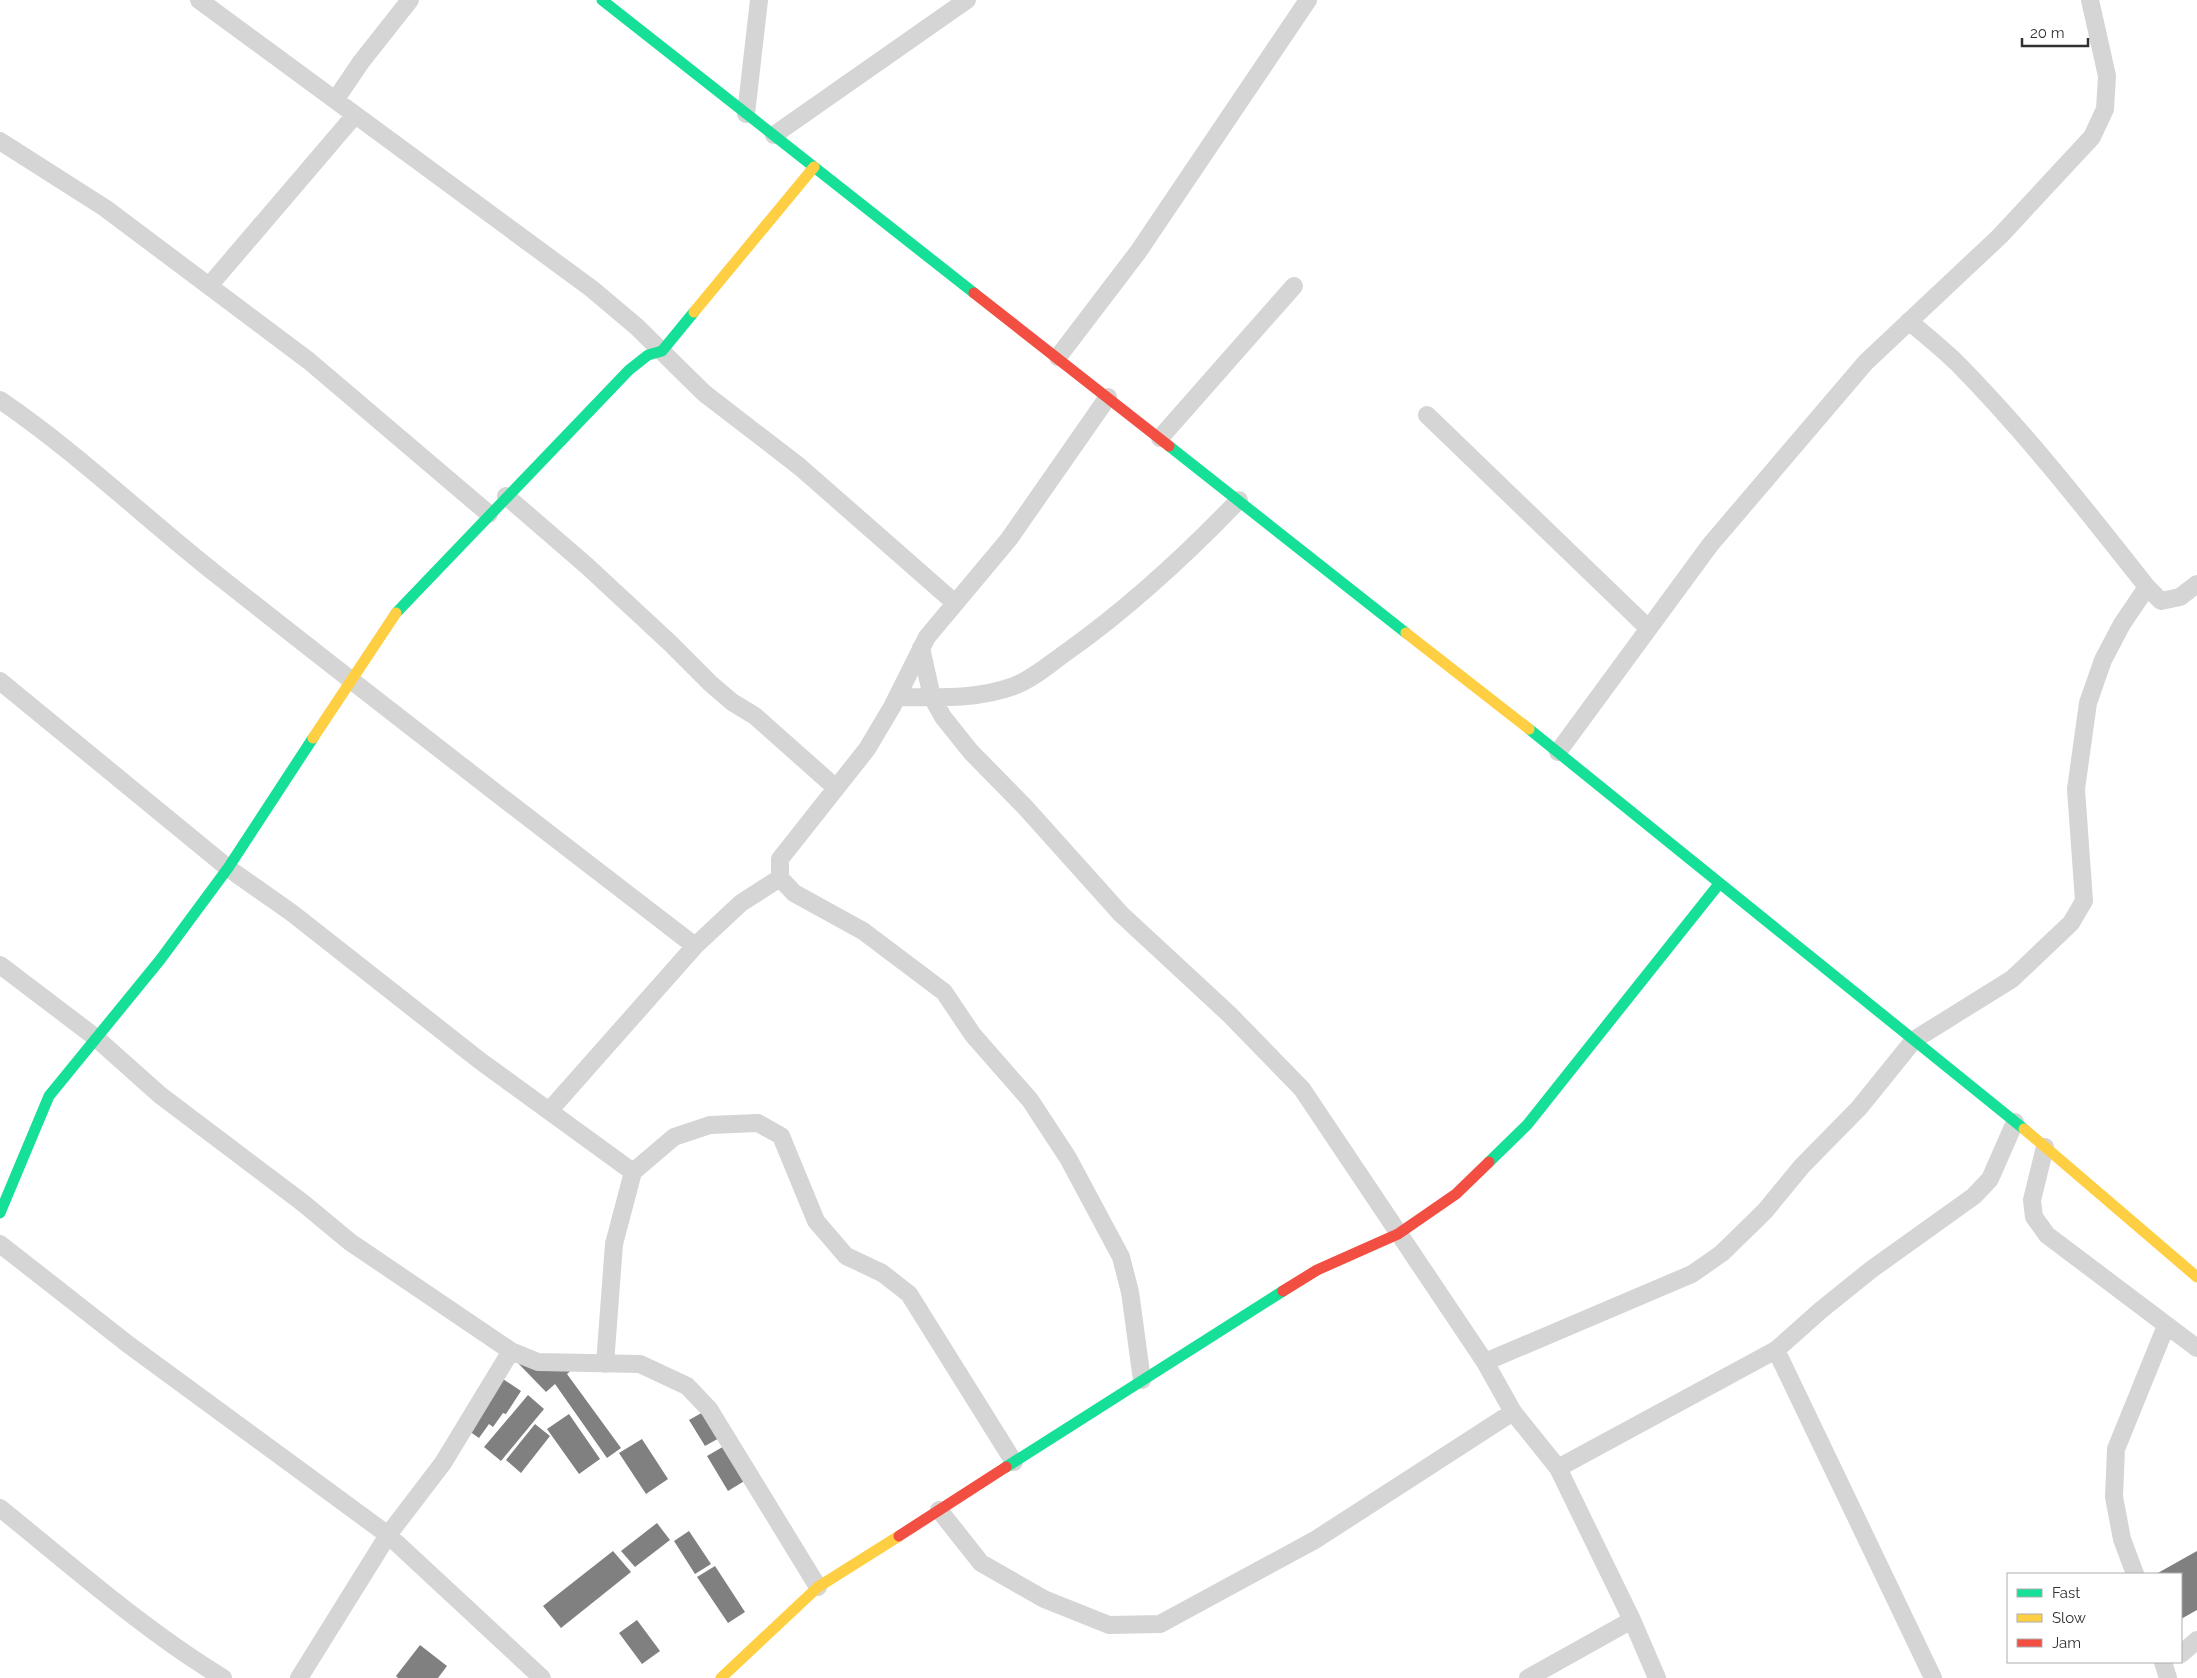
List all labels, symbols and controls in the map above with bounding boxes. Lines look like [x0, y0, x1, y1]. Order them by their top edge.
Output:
scale bar [2022, 15, 2088, 47]
text: 20 m [2030, 24, 2065, 42]
legend [2007, 1573, 2182, 1663]
text: Fast [2052, 1584, 2080, 1602]
text: Slow [2052, 1609, 2086, 1627]
text: Jam [2052, 1634, 2081, 1652]

